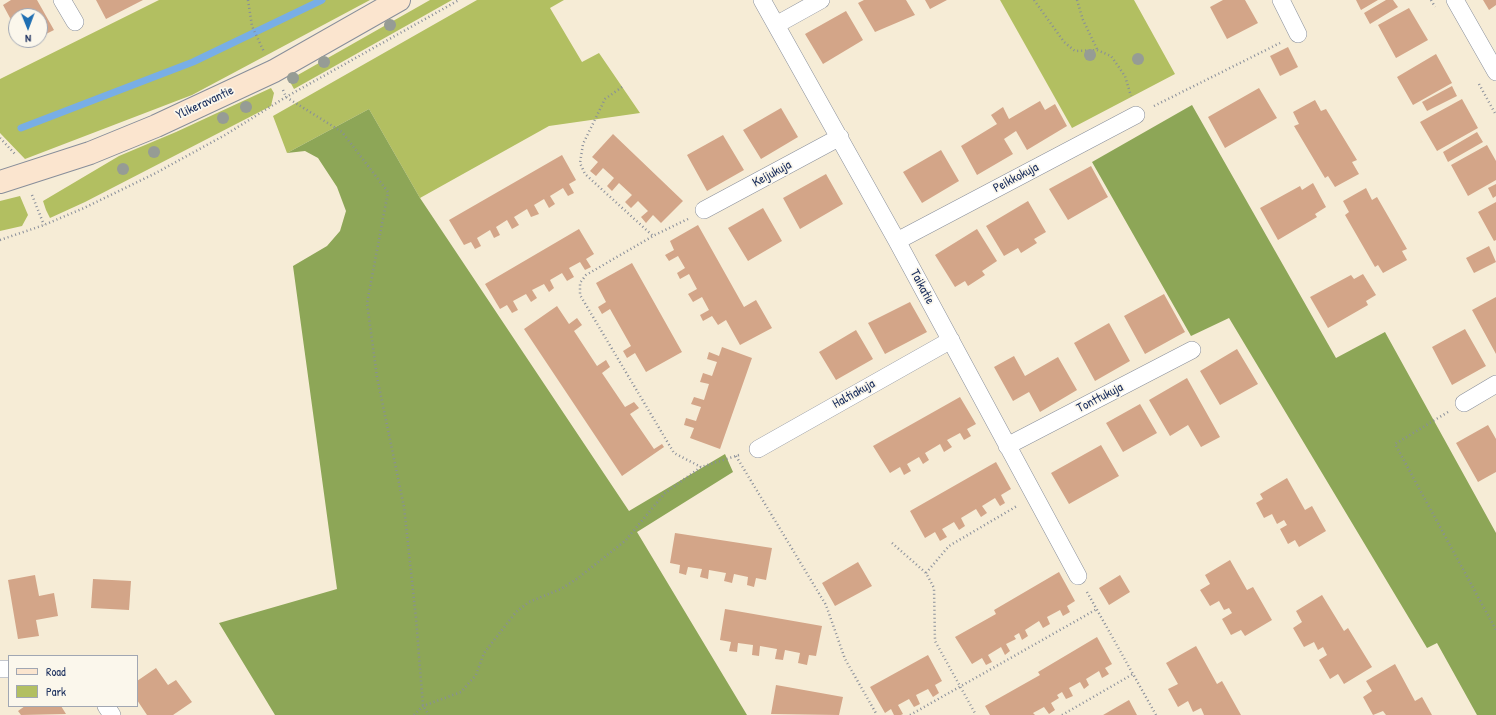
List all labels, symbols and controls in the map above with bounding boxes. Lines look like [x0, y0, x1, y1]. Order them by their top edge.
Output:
north arrow [8, 8, 48, 48]
text: N [25, 32, 31, 46]
street label: Ylikeravantie [174, 83, 236, 123]
street label: Keijukuja [750, 157, 794, 191]
street label: Peikkokuja [991, 160, 1041, 196]
street label: Taikatie [906, 267, 938, 307]
street label: Haltiakuja [830, 376, 878, 412]
street label: Tonttukuja [1074, 380, 1126, 416]
legend [8, 655, 138, 707]
text: Road [46, 663, 66, 680]
text: Park [46, 683, 66, 700]

